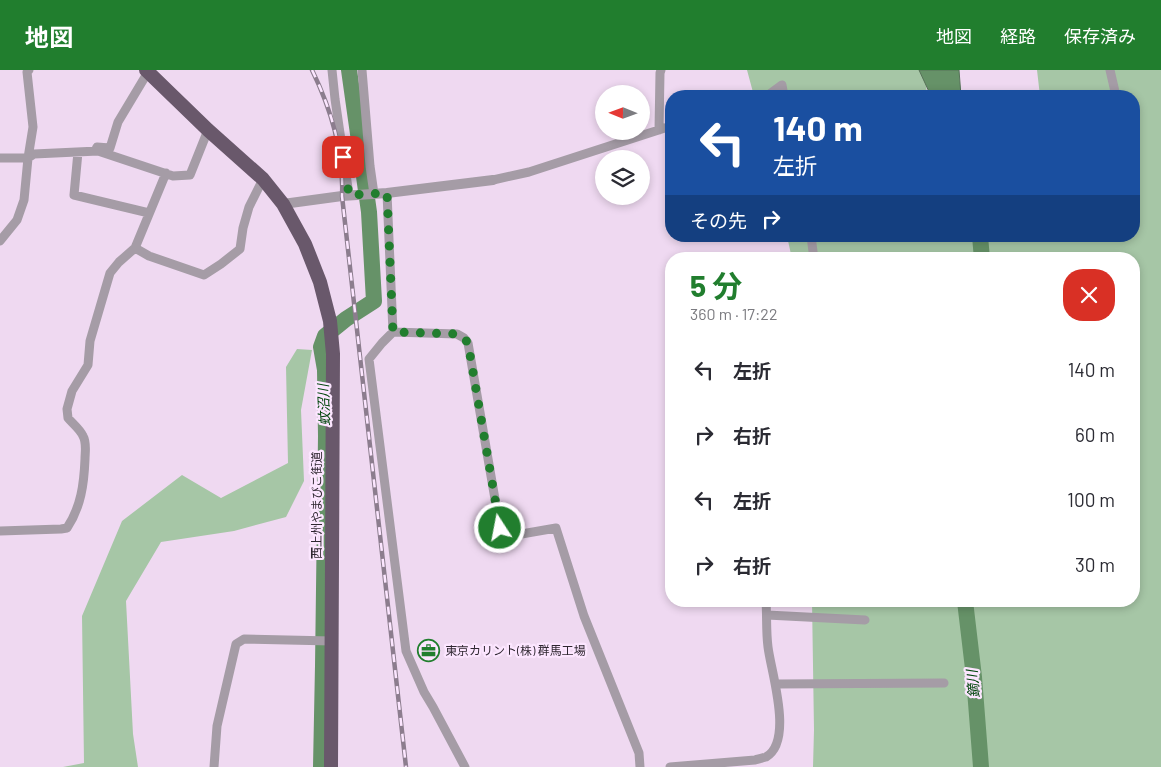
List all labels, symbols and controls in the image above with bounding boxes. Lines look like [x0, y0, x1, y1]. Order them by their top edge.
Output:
text: 地図 [25, 22, 73, 51]
text: 地図 [936, 25, 972, 47]
text: 経路 [1000, 25, 1036, 47]
text: 保存済み [1064, 25, 1136, 47]
north arrow [595, 85, 650, 140]
map controls [595, 85, 650, 205]
text: 140 m [773, 106, 863, 148]
icon: left [690, 110, 755, 175]
pin [322, 136, 364, 178]
icon: arrive [329, 143, 357, 171]
button: layers [595, 150, 650, 205]
text: 左折 [773, 152, 817, 178]
icon: right [757, 205, 785, 233]
text: その先 [690, 209, 747, 232]
text: 5 分 [690, 267, 742, 303]
button: close [1063, 269, 1115, 321]
text: 360 m · 17:22 [690, 304, 777, 323]
icon: left [690, 356, 718, 384]
text: 140 m [1068, 358, 1115, 381]
text: 左折 [733, 359, 771, 382]
water label: 蚊沼川 [314, 382, 333, 426]
icon: right [690, 421, 718, 449]
text: 60 m [1075, 423, 1115, 446]
text: 右折 [733, 424, 771, 447]
street label: 西上州やまびこ街道 [309, 451, 323, 559]
icon: left [690, 486, 718, 514]
text: 100 m [1067, 488, 1115, 511]
text: 左折 [733, 489, 771, 512]
position arrow [473, 501, 525, 553]
icon: right [690, 551, 718, 579]
text: 30 m [1075, 553, 1115, 576]
text: 右折 [733, 554, 771, 577]
office icon: 東京カリント(株) 群馬工場 [417, 639, 441, 663]
place label: 東京カリント(株) 群馬工場 [445, 643, 586, 657]
water label: 鏑川 [963, 667, 982, 699]

